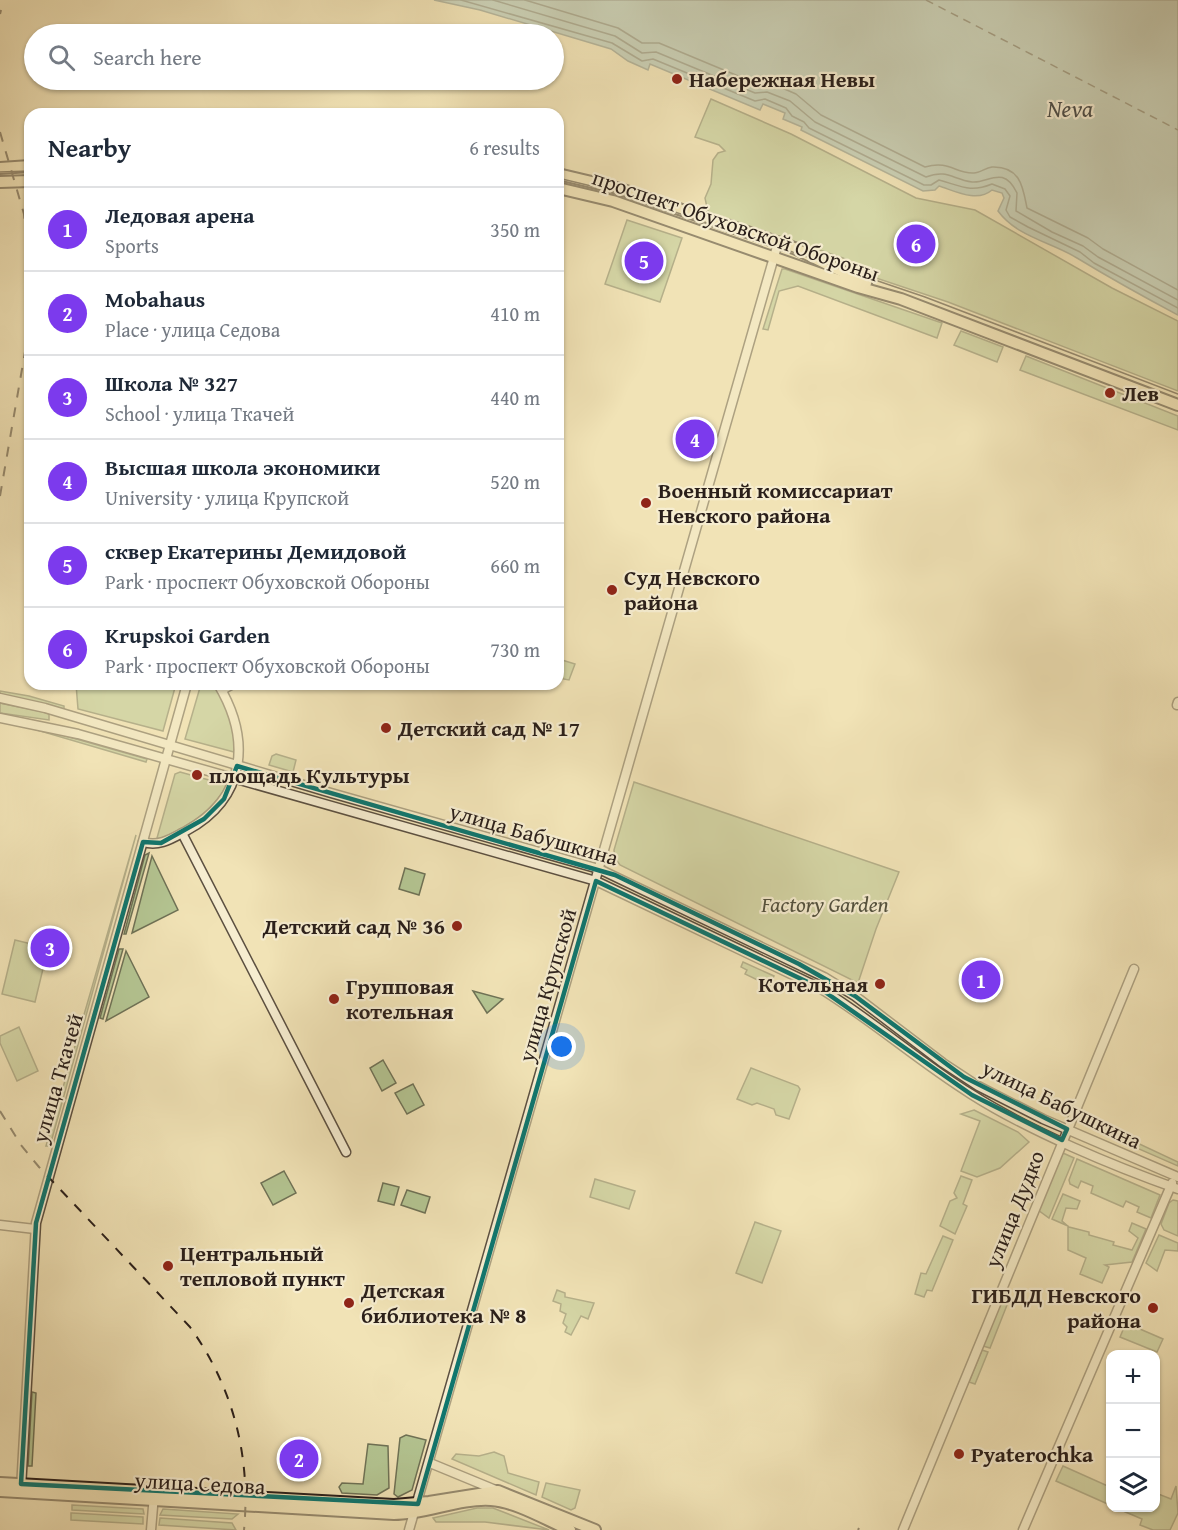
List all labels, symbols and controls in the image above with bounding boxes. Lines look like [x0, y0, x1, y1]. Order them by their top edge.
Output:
search box [24, 24, 564, 90]
icon: search [45, 41, 78, 74]
text: Search here [93, 41, 202, 73]
place label: Набережная Невы [689, 63, 875, 95]
marker: Набережная Невы [670, 72, 684, 86]
water label: Neva [1046, 91, 1093, 126]
text: Nearby [48, 128, 131, 167]
text: 6 results [469, 133, 540, 162]
street label: проспект Обуховской Обороны [588, 161, 884, 289]
text: Ледовая арена [105, 199, 255, 231]
text: 1 [62, 215, 73, 244]
text: 350 m [490, 215, 540, 244]
pin: 6 [896, 222, 936, 266]
text: Sports [105, 231, 159, 260]
pin: 5 [624, 238, 664, 284]
text: Mobahaus [105, 283, 205, 315]
text: 2 [62, 299, 73, 328]
text: 410 m [490, 299, 540, 328]
text: Place · улица Седова [105, 315, 280, 344]
text: Школа № 327 [105, 367, 238, 399]
place label: Лев [1122, 377, 1159, 409]
text: 3 [62, 383, 73, 412]
text: 440 m [490, 383, 540, 412]
marker: Лев [1103, 386, 1117, 400]
text: School · улица Ткачей [105, 399, 294, 428]
pin: 4 [676, 416, 714, 462]
text: Высшая школа экономики [105, 451, 380, 483]
text: 4 [62, 467, 73, 496]
text: 520 m [490, 467, 540, 496]
place label: Военный комиссариат Невского района [658, 474, 893, 531]
text: University · улица Крупской [105, 483, 349, 512]
marker: Военный комиссариат Невского района [639, 496, 653, 510]
text: сквер Екатерины Демидовой [105, 535, 406, 567]
text: 5 [62, 551, 73, 580]
text: 660 m [490, 551, 540, 580]
place label: Суд Невского района [624, 561, 760, 618]
text: Park · проспект Обуховской Обороны [105, 567, 430, 596]
marker: Суд Невского района [605, 583, 619, 597]
text: Krupskoi Garden [105, 619, 270, 651]
text: 6 [62, 635, 73, 664]
text: 730 m [490, 635, 540, 664]
text: Park · проспект Обуховской Обороны [105, 651, 430, 680]
place label: Детский сад № 17 [397, 712, 580, 744]
marker: Детский сад № 17 [379, 721, 393, 735]
place label: площадь Культуры [209, 759, 410, 791]
marker: площадь Культуры [190, 768, 204, 782]
street label: улица Бабушкина [445, 794, 623, 874]
park label: Factory Garden [760, 888, 889, 920]
street label: улица Крупской [509, 904, 584, 1067]
place label: Детский сад № 36 [262, 910, 445, 942]
marker: Детский сад № 36 [450, 919, 464, 933]
pin: 3 [31, 926, 70, 970]
pin: 1 [962, 958, 1000, 1002]
place label: Котельная [758, 968, 868, 1000]
place label: Групповая котельная [346, 970, 454, 1027]
marker: Котельная [873, 977, 887, 991]
marker: Групповая котельная [327, 992, 341, 1006]
street label: улица Ткачей [23, 1009, 91, 1148]
your location [547, 1032, 576, 1061]
street label: улица Бабушкина [976, 1051, 1148, 1157]
street label: улица Дудко [976, 1145, 1052, 1274]
place label: Центральный тепловой пункт [180, 1237, 345, 1294]
marker: Центральный тепловой пункт [161, 1259, 175, 1273]
place label: Детская библиотека № 8 [360, 1274, 526, 1331]
place label: ГИБДД Невского района [971, 1279, 1142, 1336]
marker: Детская библиотека № 8 [342, 1296, 356, 1310]
marker: ГИБДД Невского района [1146, 1301, 1160, 1315]
map controls [1106, 1350, 1160, 1512]
button: + [1106, 1350, 1160, 1404]
button: − [1106, 1404, 1160, 1458]
pin: 2 [280, 1436, 318, 1482]
place label: Pyaterochka [971, 1438, 1094, 1470]
marker: Pyaterochka [952, 1447, 966, 1461]
button: layers [1106, 1458, 1160, 1512]
street label: улица Седова [133, 1464, 267, 1502]

